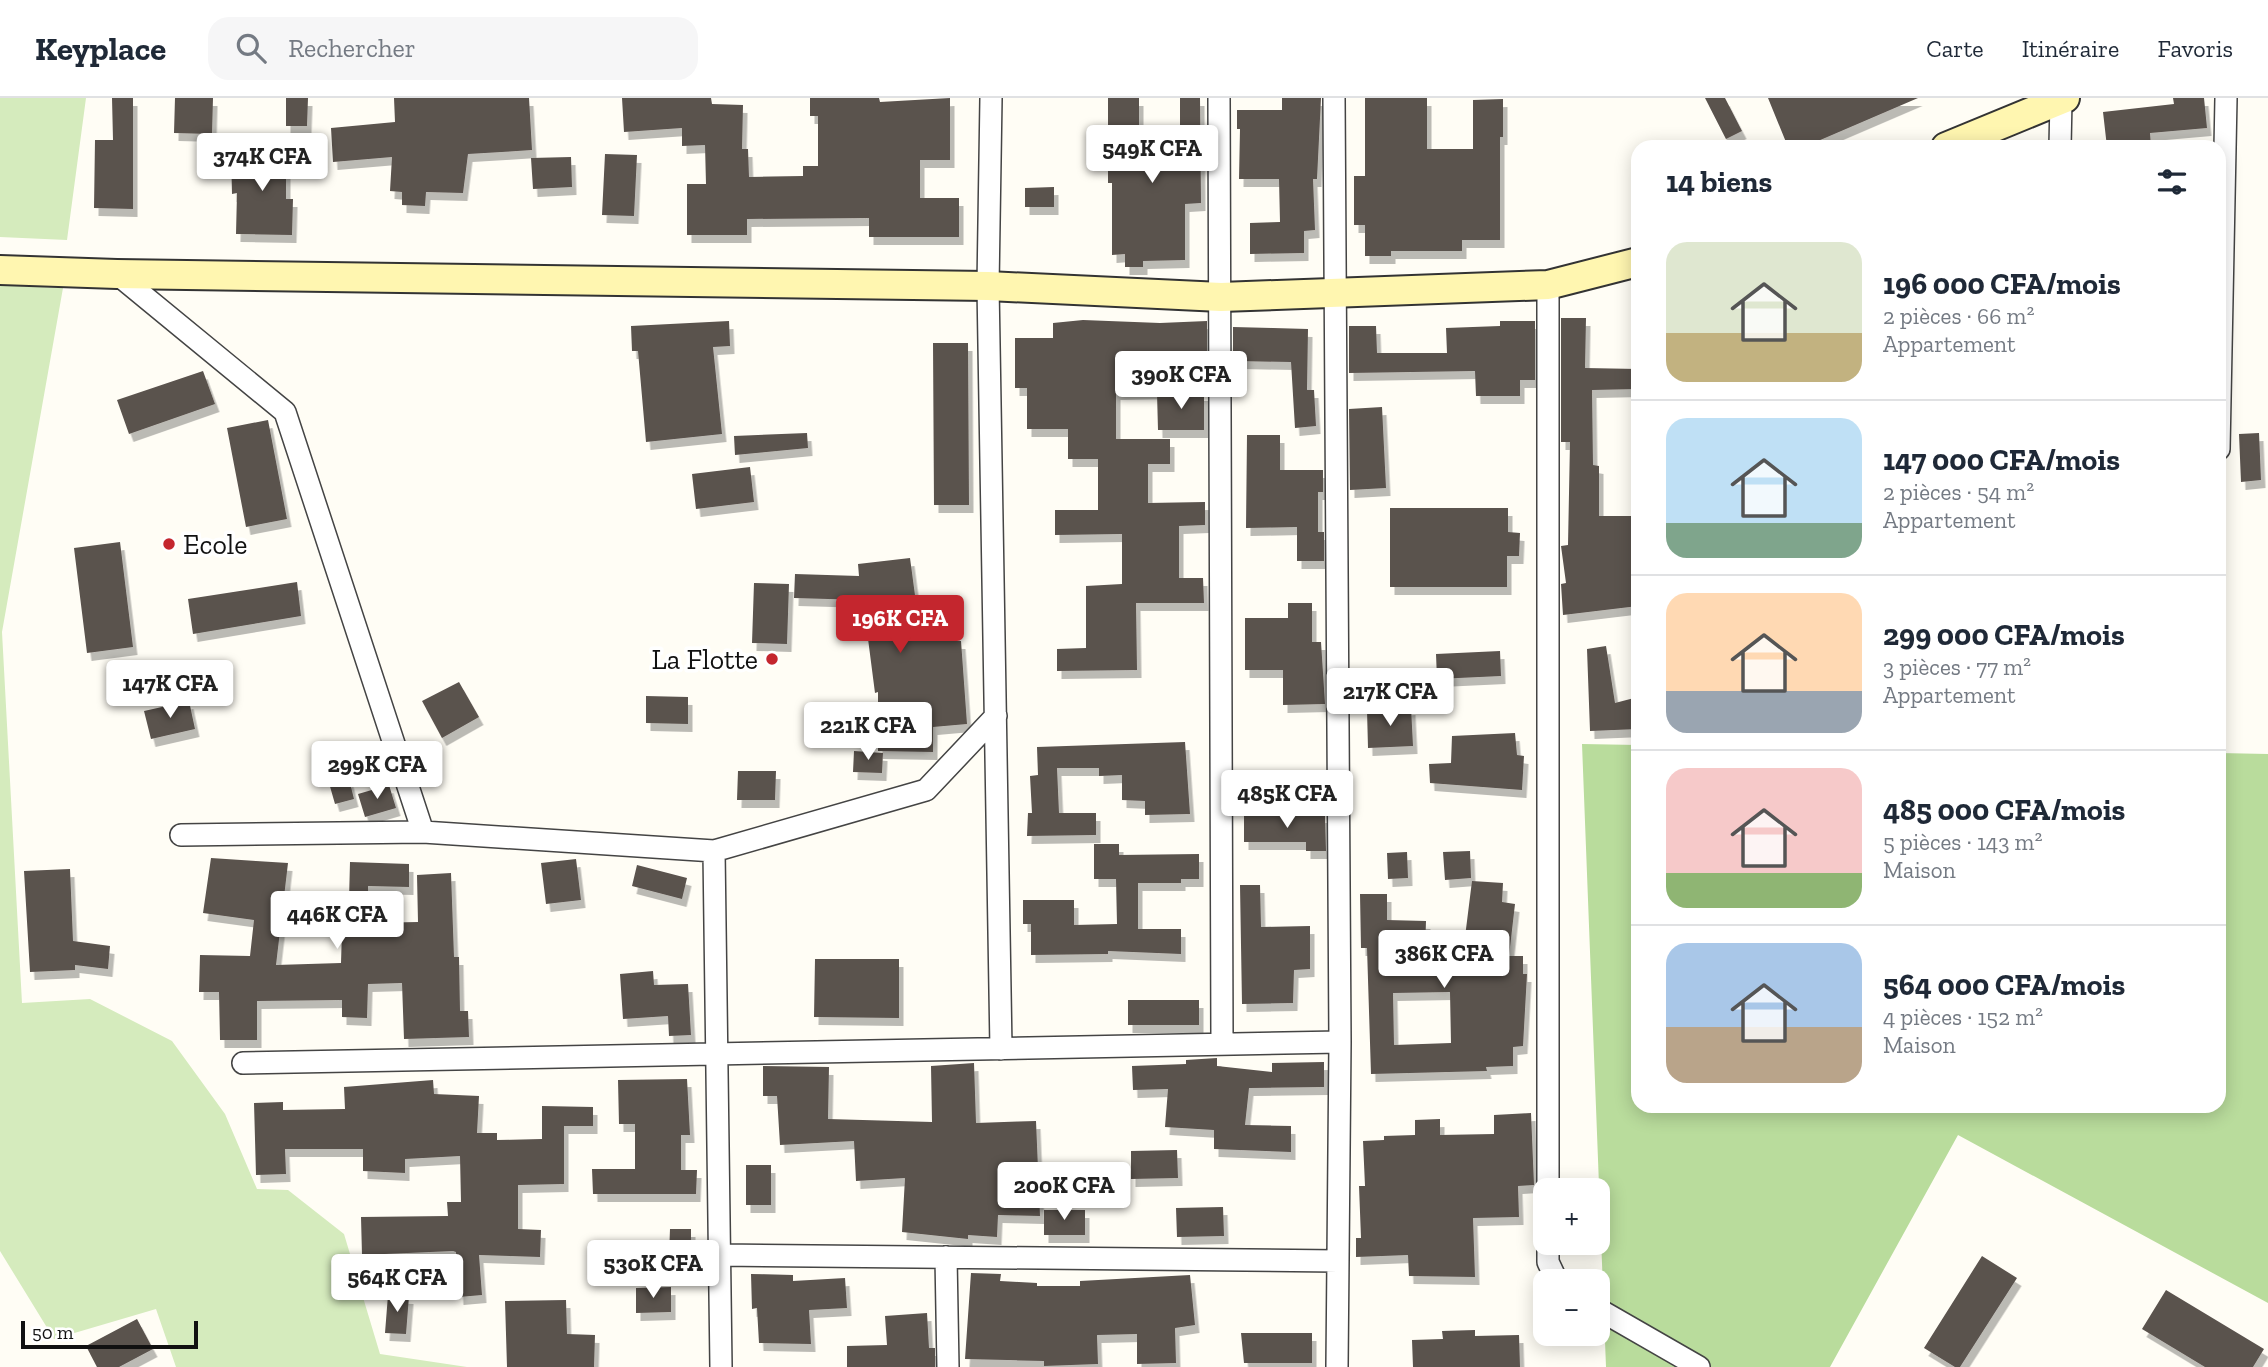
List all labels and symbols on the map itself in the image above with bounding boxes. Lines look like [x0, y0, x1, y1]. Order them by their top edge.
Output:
pin: 549K CFA [1080, 126, 1224, 185]
pin: 374K CFA [190, 134, 334, 193]
pin: 390K CFA [1109, 352, 1253, 411]
place label: Ecole [183, 528, 247, 561]
marker: Ecole [161, 536, 177, 552]
pin: 196K CFA [828, 596, 972, 655]
place label: La Flotte [651, 643, 758, 676]
marker: La Flotte [764, 651, 780, 667]
pin: 147K CFA [98, 660, 242, 720]
pin: 217K CFA [1318, 668, 1462, 728]
pin: 221K CFA [796, 702, 940, 762]
pin: 299K CFA [305, 742, 449, 801]
pin: 485K CFA [1215, 770, 1359, 830]
pin: 446K CFA [265, 892, 409, 951]
pin: 386K CFA [1372, 930, 1516, 990]
pin: 200K CFA [992, 1162, 1136, 1222]
pin: 530K CFA [581, 1240, 725, 1300]
pin: 564K CFA [325, 1254, 469, 1314]
scale bar [21, 1318, 198, 1350]

